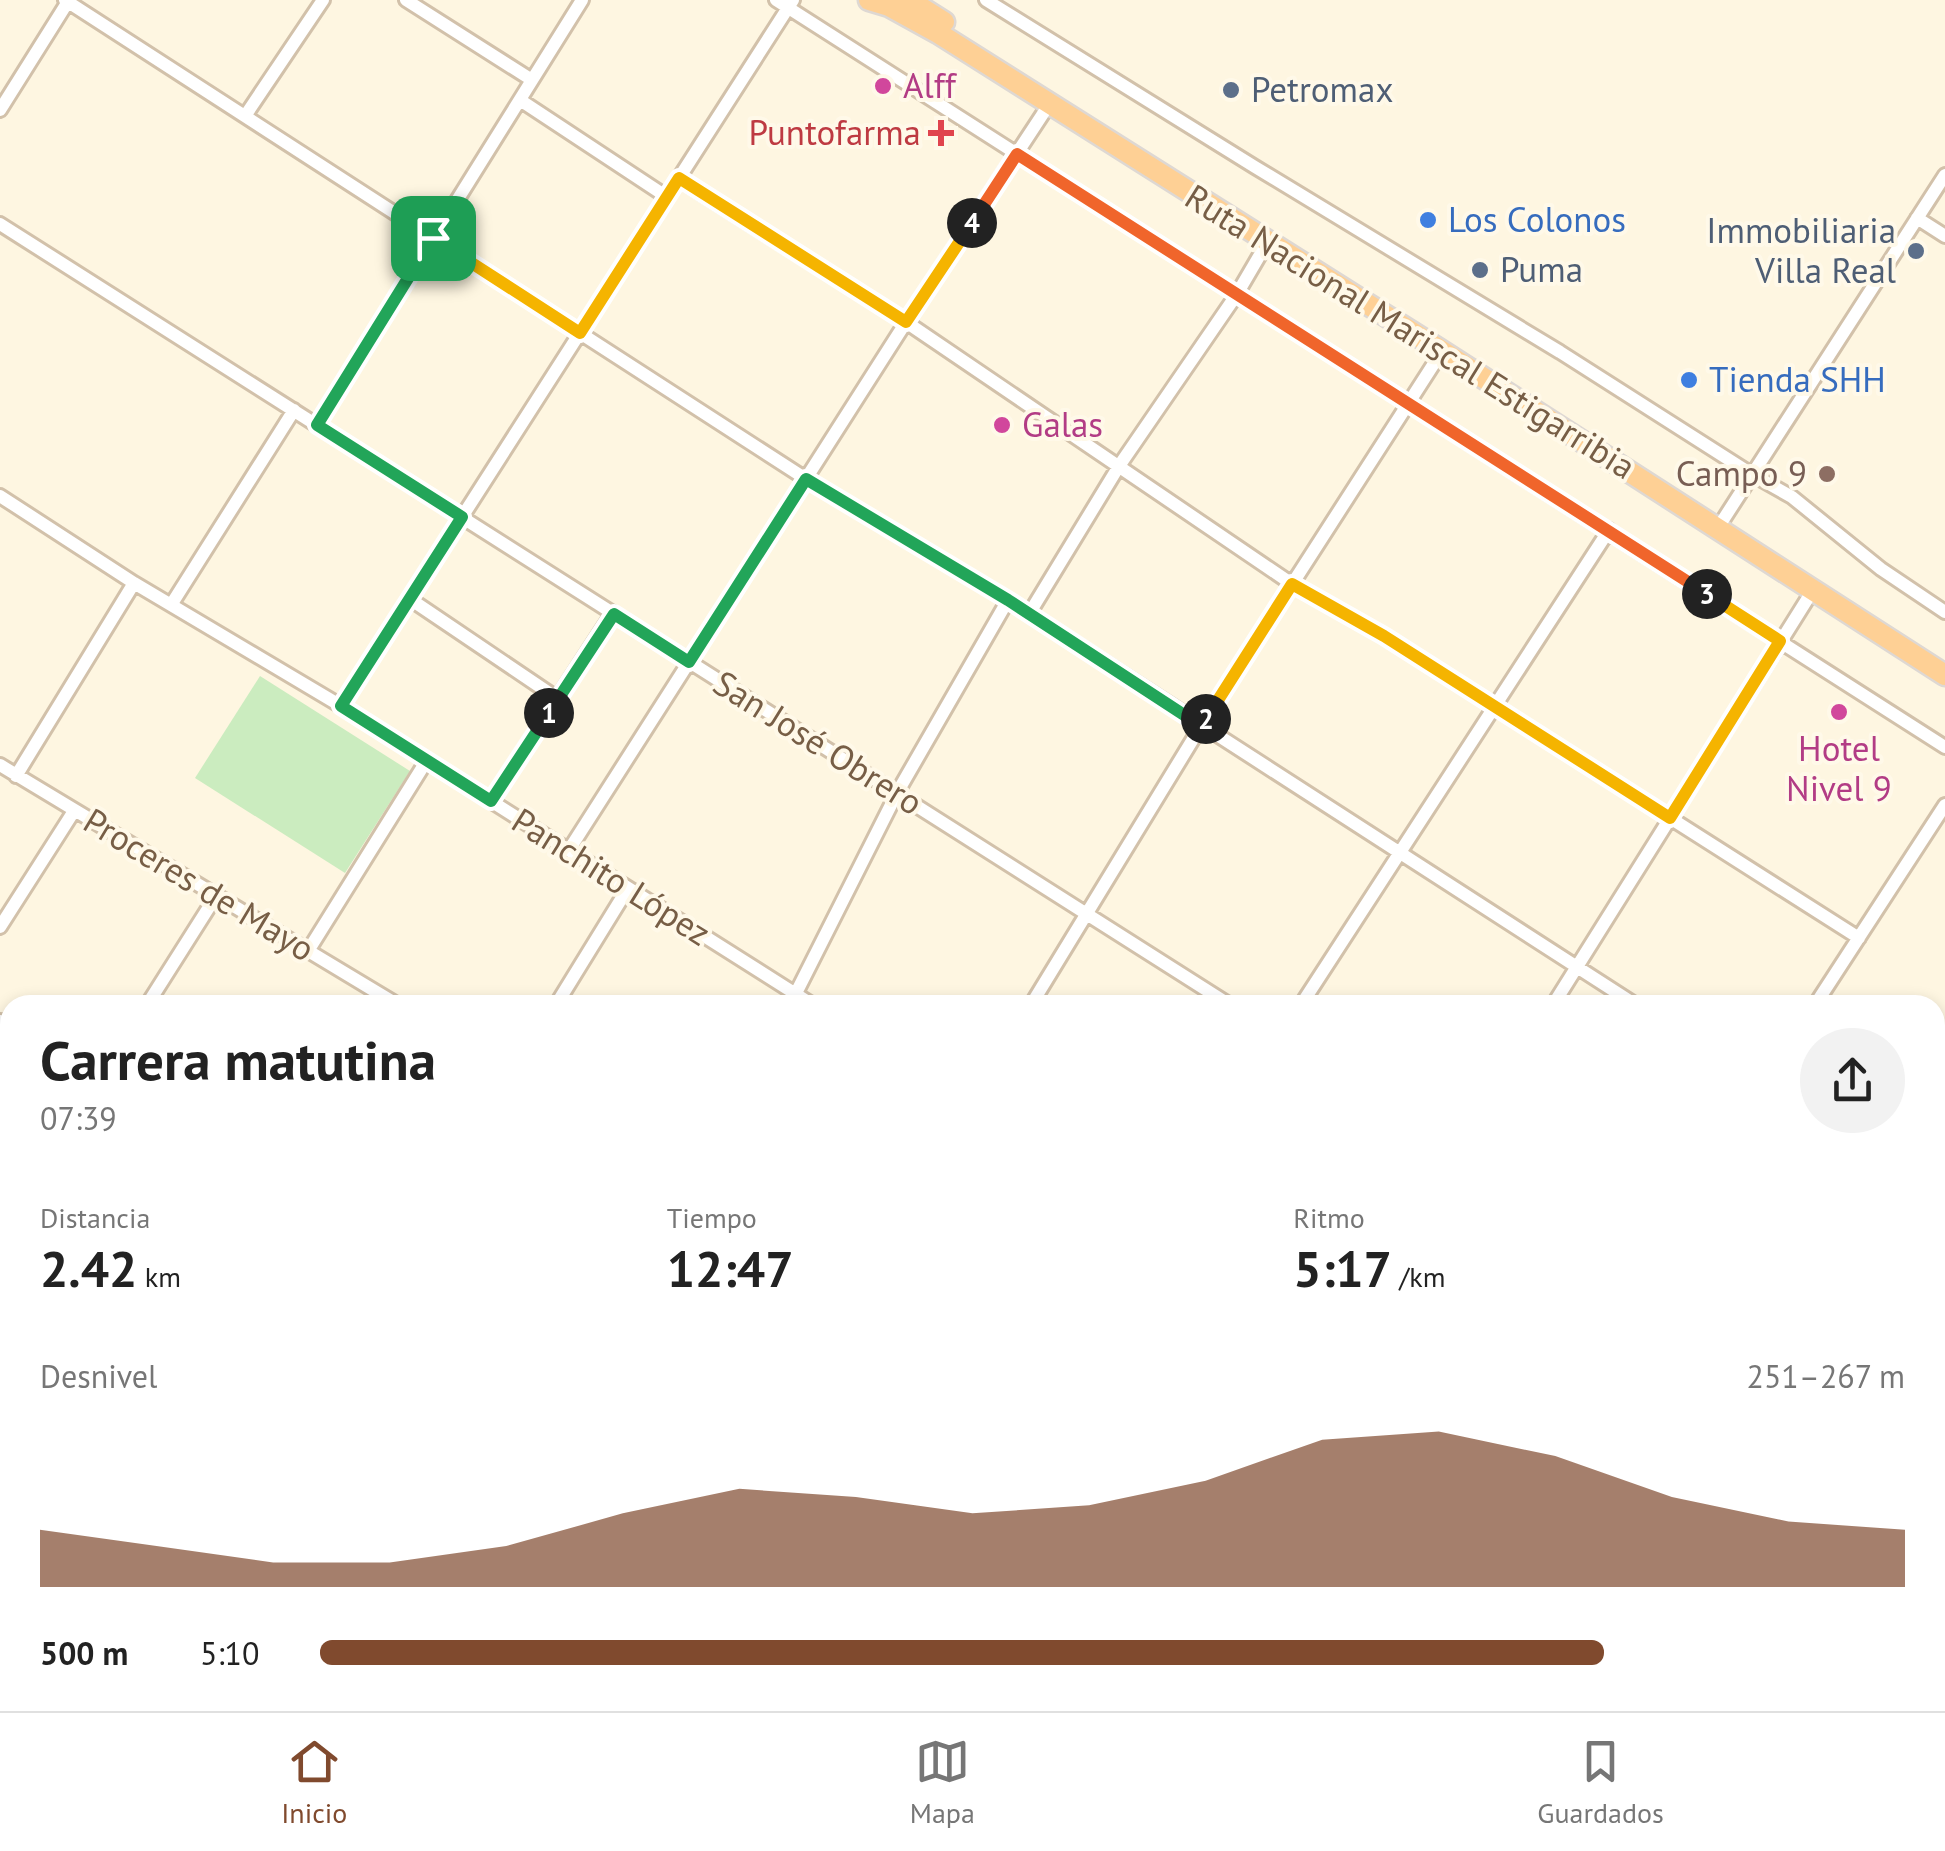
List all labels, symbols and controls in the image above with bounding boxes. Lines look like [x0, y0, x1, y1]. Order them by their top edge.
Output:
place label: Alff [903, 62, 958, 108]
place label: Petromax [1251, 66, 1393, 112]
marker: Alff [872, 75, 894, 97]
marker: Petromax [1220, 79, 1242, 101]
place label: Puntofarma [749, 109, 921, 155]
marker: Puntofarma [930, 122, 952, 144]
street label: Ruta Nacional Mariscal Estigarribia [1177, 173, 1644, 489]
pin [391, 196, 476, 281]
place label: Los Colonos [1448, 196, 1626, 242]
pin: 4 [947, 198, 997, 248]
text: 4 [964, 204, 980, 241]
place label: Immobiliaria Villa Real [1706, 207, 1896, 293]
marker: Los Colonos [1417, 209, 1439, 231]
icon: arrive [406, 211, 461, 266]
marker: Immobiliaria Villa Real [1905, 240, 1927, 262]
place label: Puma [1500, 246, 1583, 292]
marker: Puma [1469, 259, 1491, 281]
place label: Tienda SHH [1709, 356, 1886, 402]
marker: Tienda SHH [1678, 369, 1700, 391]
place label: Galas [1022, 401, 1103, 447]
marker: Galas [991, 414, 1013, 436]
place label: Campo 9 [1676, 450, 1807, 496]
marker: Campo 9 [1816, 463, 1838, 485]
pin: 3 [1682, 569, 1732, 619]
text: 3 [1699, 575, 1715, 612]
street label: San José Obrero [705, 659, 932, 825]
pin: 1 [524, 688, 574, 738]
text: 1 [541, 694, 557, 731]
pin: 2 [1181, 694, 1231, 744]
text: 2 [1198, 700, 1214, 737]
marker: Hotel Nivel 9 [1828, 701, 1850, 723]
place label: Hotel Nivel 9 [1786, 725, 1892, 811]
street label: Proceres de Mayo [76, 797, 323, 971]
street label: Panchito López [504, 797, 719, 955]
text: Carrera matutina [40, 1024, 436, 1095]
button: share [1800, 1028, 1905, 1133]
text: 07:39 [40, 1097, 117, 1139]
text: Distancia [40, 1199, 150, 1236]
text: Tiempo [667, 1199, 757, 1236]
text: Ritmo [1293, 1199, 1365, 1236]
text: 2.42 [40, 1236, 137, 1301]
text: 12:47 [667, 1236, 794, 1301]
text: 5:17 [1293, 1236, 1392, 1301]
text: km [137, 1258, 181, 1295]
text: /km [1392, 1258, 1445, 1295]
text: Desnivel [40, 1355, 157, 1397]
text: 251–267 m [1746, 1355, 1905, 1397]
text: 500 m [40, 1632, 128, 1674]
text: 5:10 [200, 1632, 259, 1674]
tab: Inicio [281, 1734, 347, 1831]
tab: Mapa [910, 1734, 975, 1831]
tab: Guardados [1537, 1734, 1664, 1831]

